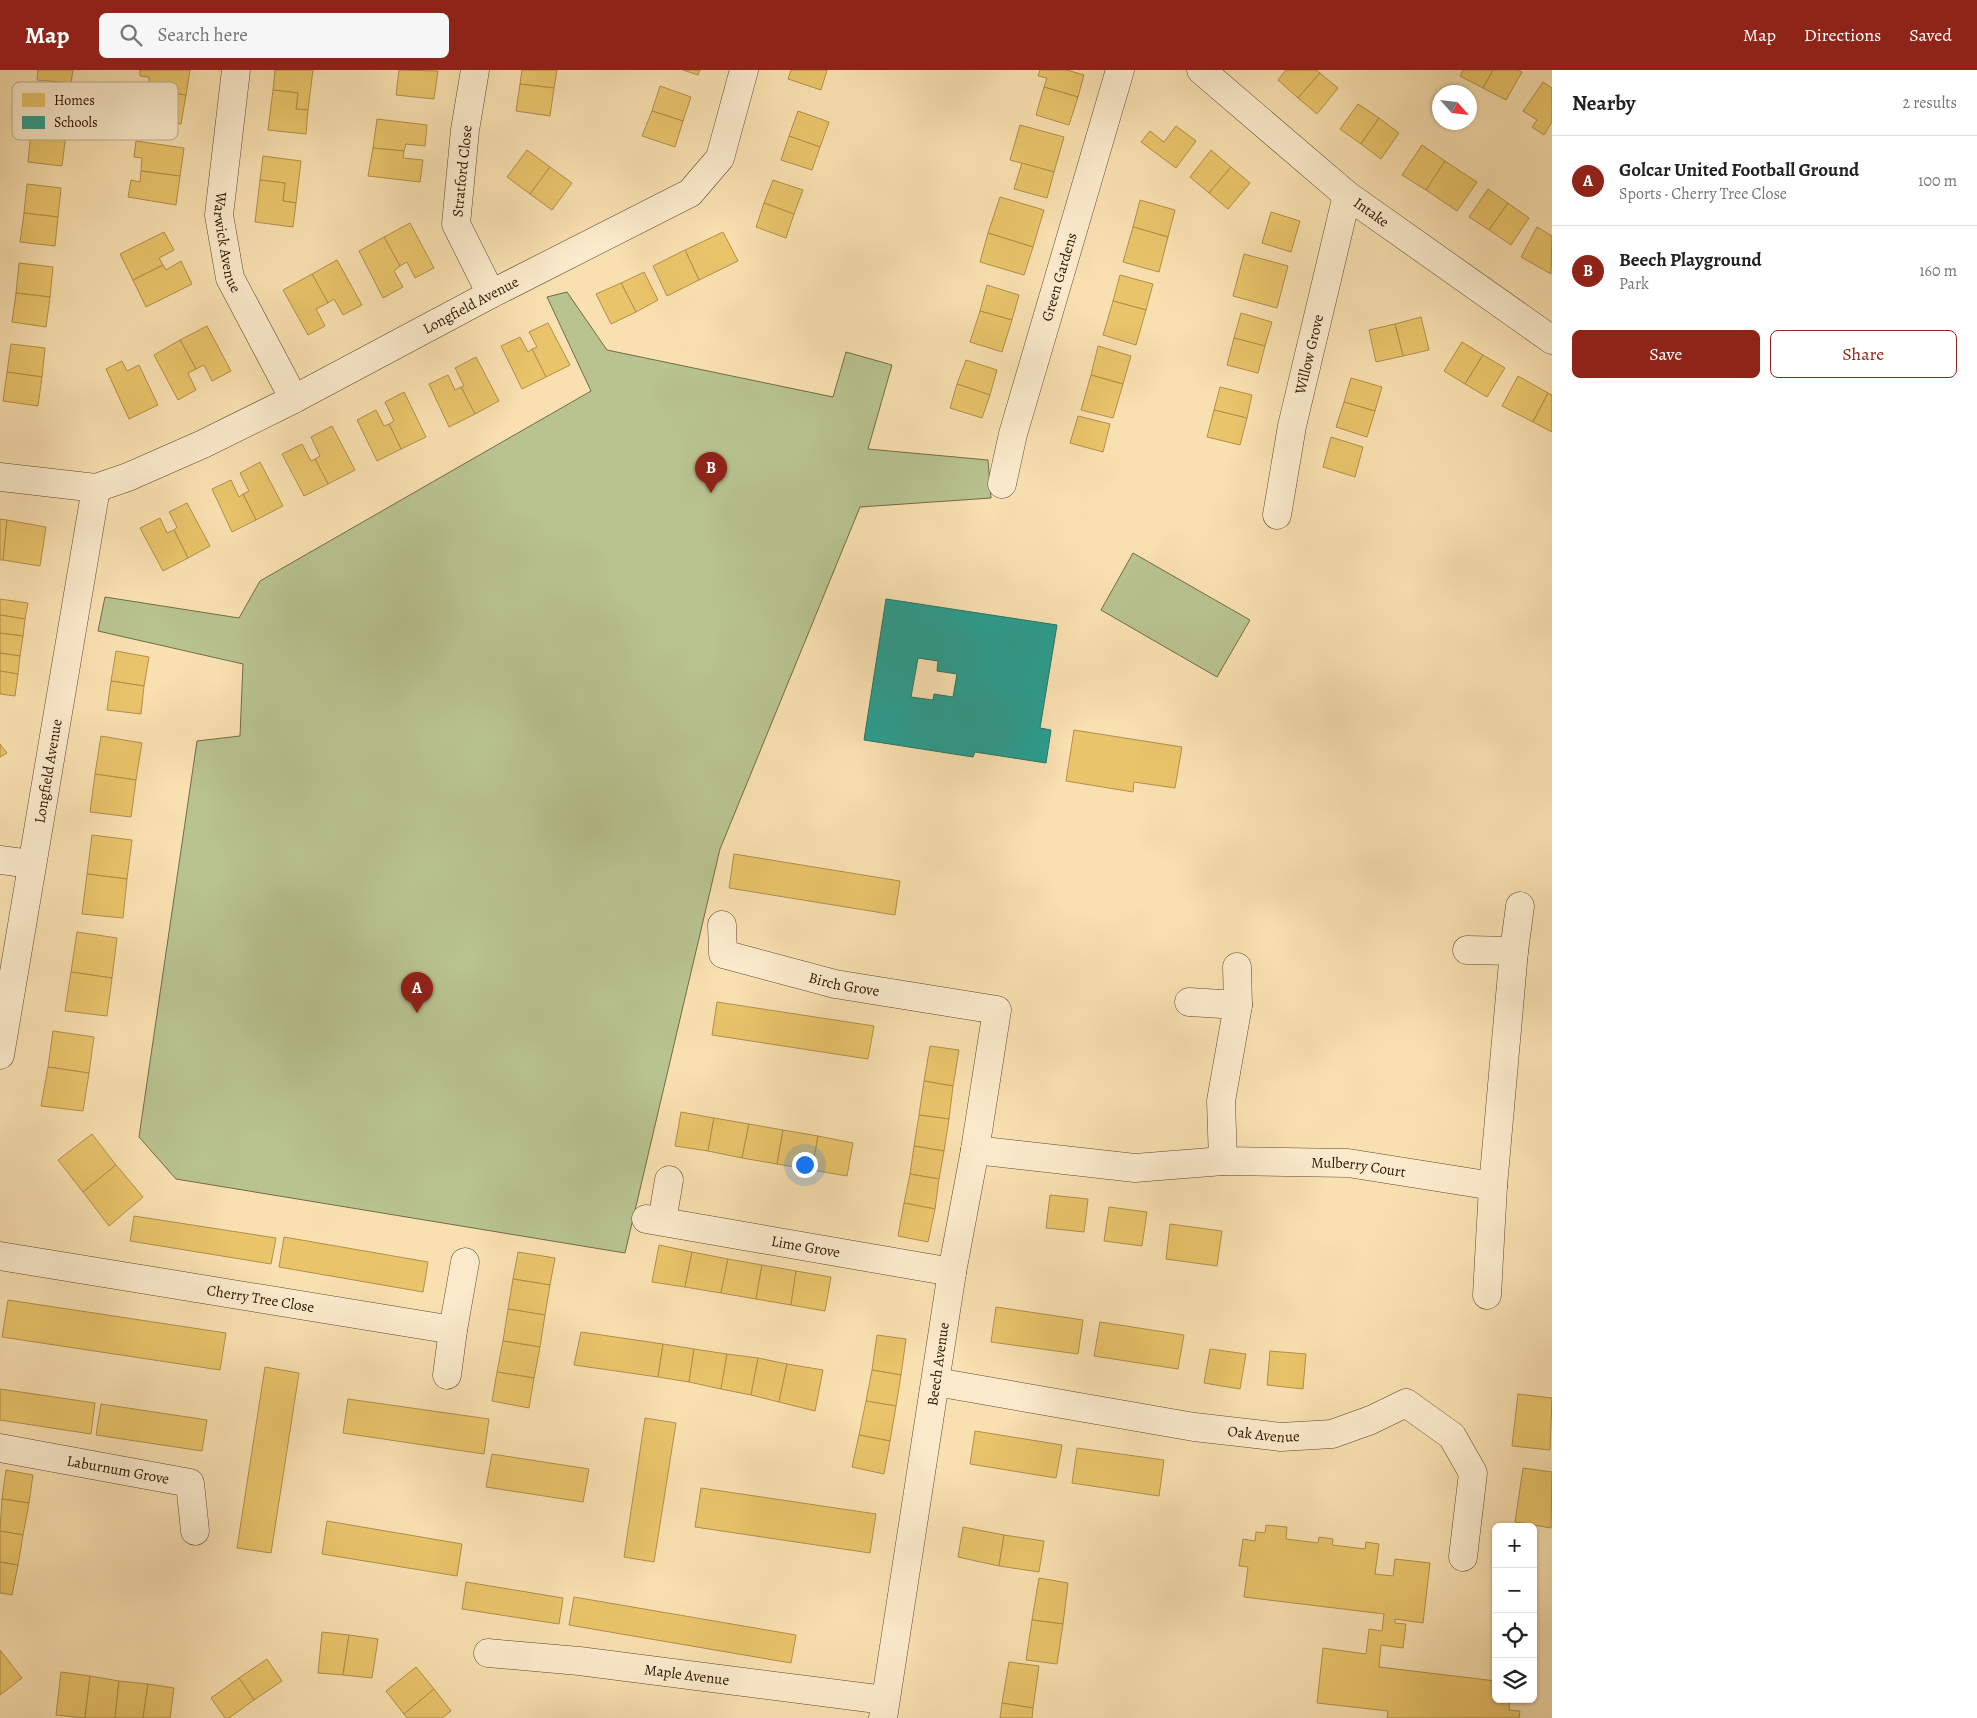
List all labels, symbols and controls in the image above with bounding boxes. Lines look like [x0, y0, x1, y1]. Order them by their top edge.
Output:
search box [99, 13, 449, 58]
text: Map [25, 19, 69, 51]
icon: search [117, 21, 145, 49]
text: Search here [157, 22, 248, 48]
text: Map [1743, 23, 1776, 47]
text: Directions [1804, 23, 1881, 47]
text: Saved [1909, 23, 1952, 47]
legend [12, 82, 178, 140]
north arrow [1432, 85, 1477, 130]
text: Nearby [1572, 89, 1635, 117]
text: Homes [54, 91, 95, 110]
text: 2 results [1902, 92, 1957, 114]
text: Schools [54, 113, 98, 132]
street label: Stratford Close [447, 124, 477, 218]
text: Golcar United Football Ground [1619, 157, 1859, 183]
text: A [1583, 170, 1593, 192]
text: 100 m [1918, 170, 1957, 192]
text: Sports · Cherry Tree Close [1619, 183, 1787, 205]
street label: Warwick Avenue [209, 190, 246, 296]
street label: Intake [1349, 193, 1393, 232]
street label: Green Gardens [1037, 230, 1082, 324]
text: Beech Playground [1619, 247, 1762, 273]
text: B [1583, 260, 1593, 282]
text: 160 m [1919, 260, 1957, 282]
street label: Longfield Avenue [419, 272, 522, 339]
text: Park [1619, 273, 1649, 295]
street label: Willow Grove [1290, 312, 1328, 397]
button: Save [1572, 330, 1760, 378]
button: Share [1770, 330, 1957, 378]
pin: B [695, 452, 727, 493]
street label: Longfield Avenue [29, 717, 67, 825]
street label: Birch Grove [806, 967, 881, 1001]
pin: A [401, 972, 433, 1013]
your location [792, 1152, 818, 1178]
street label: Mulberry Court [1311, 1152, 1407, 1182]
street label: Lime Grove [770, 1231, 842, 1263]
street label: Cherry Tree Close [205, 1280, 316, 1317]
street label: Beech Avenue [922, 1321, 954, 1407]
street label: Oak Avenue [1226, 1421, 1301, 1447]
street label: Laburnum Grove [65, 1451, 171, 1489]
map controls [1492, 1523, 1537, 1703]
button: + [1492, 1523, 1537, 1568]
button: − [1492, 1568, 1537, 1613]
button: locate [1492, 1613, 1537, 1658]
button: layers [1492, 1658, 1537, 1703]
street label: Maple Avenue [643, 1659, 731, 1690]

